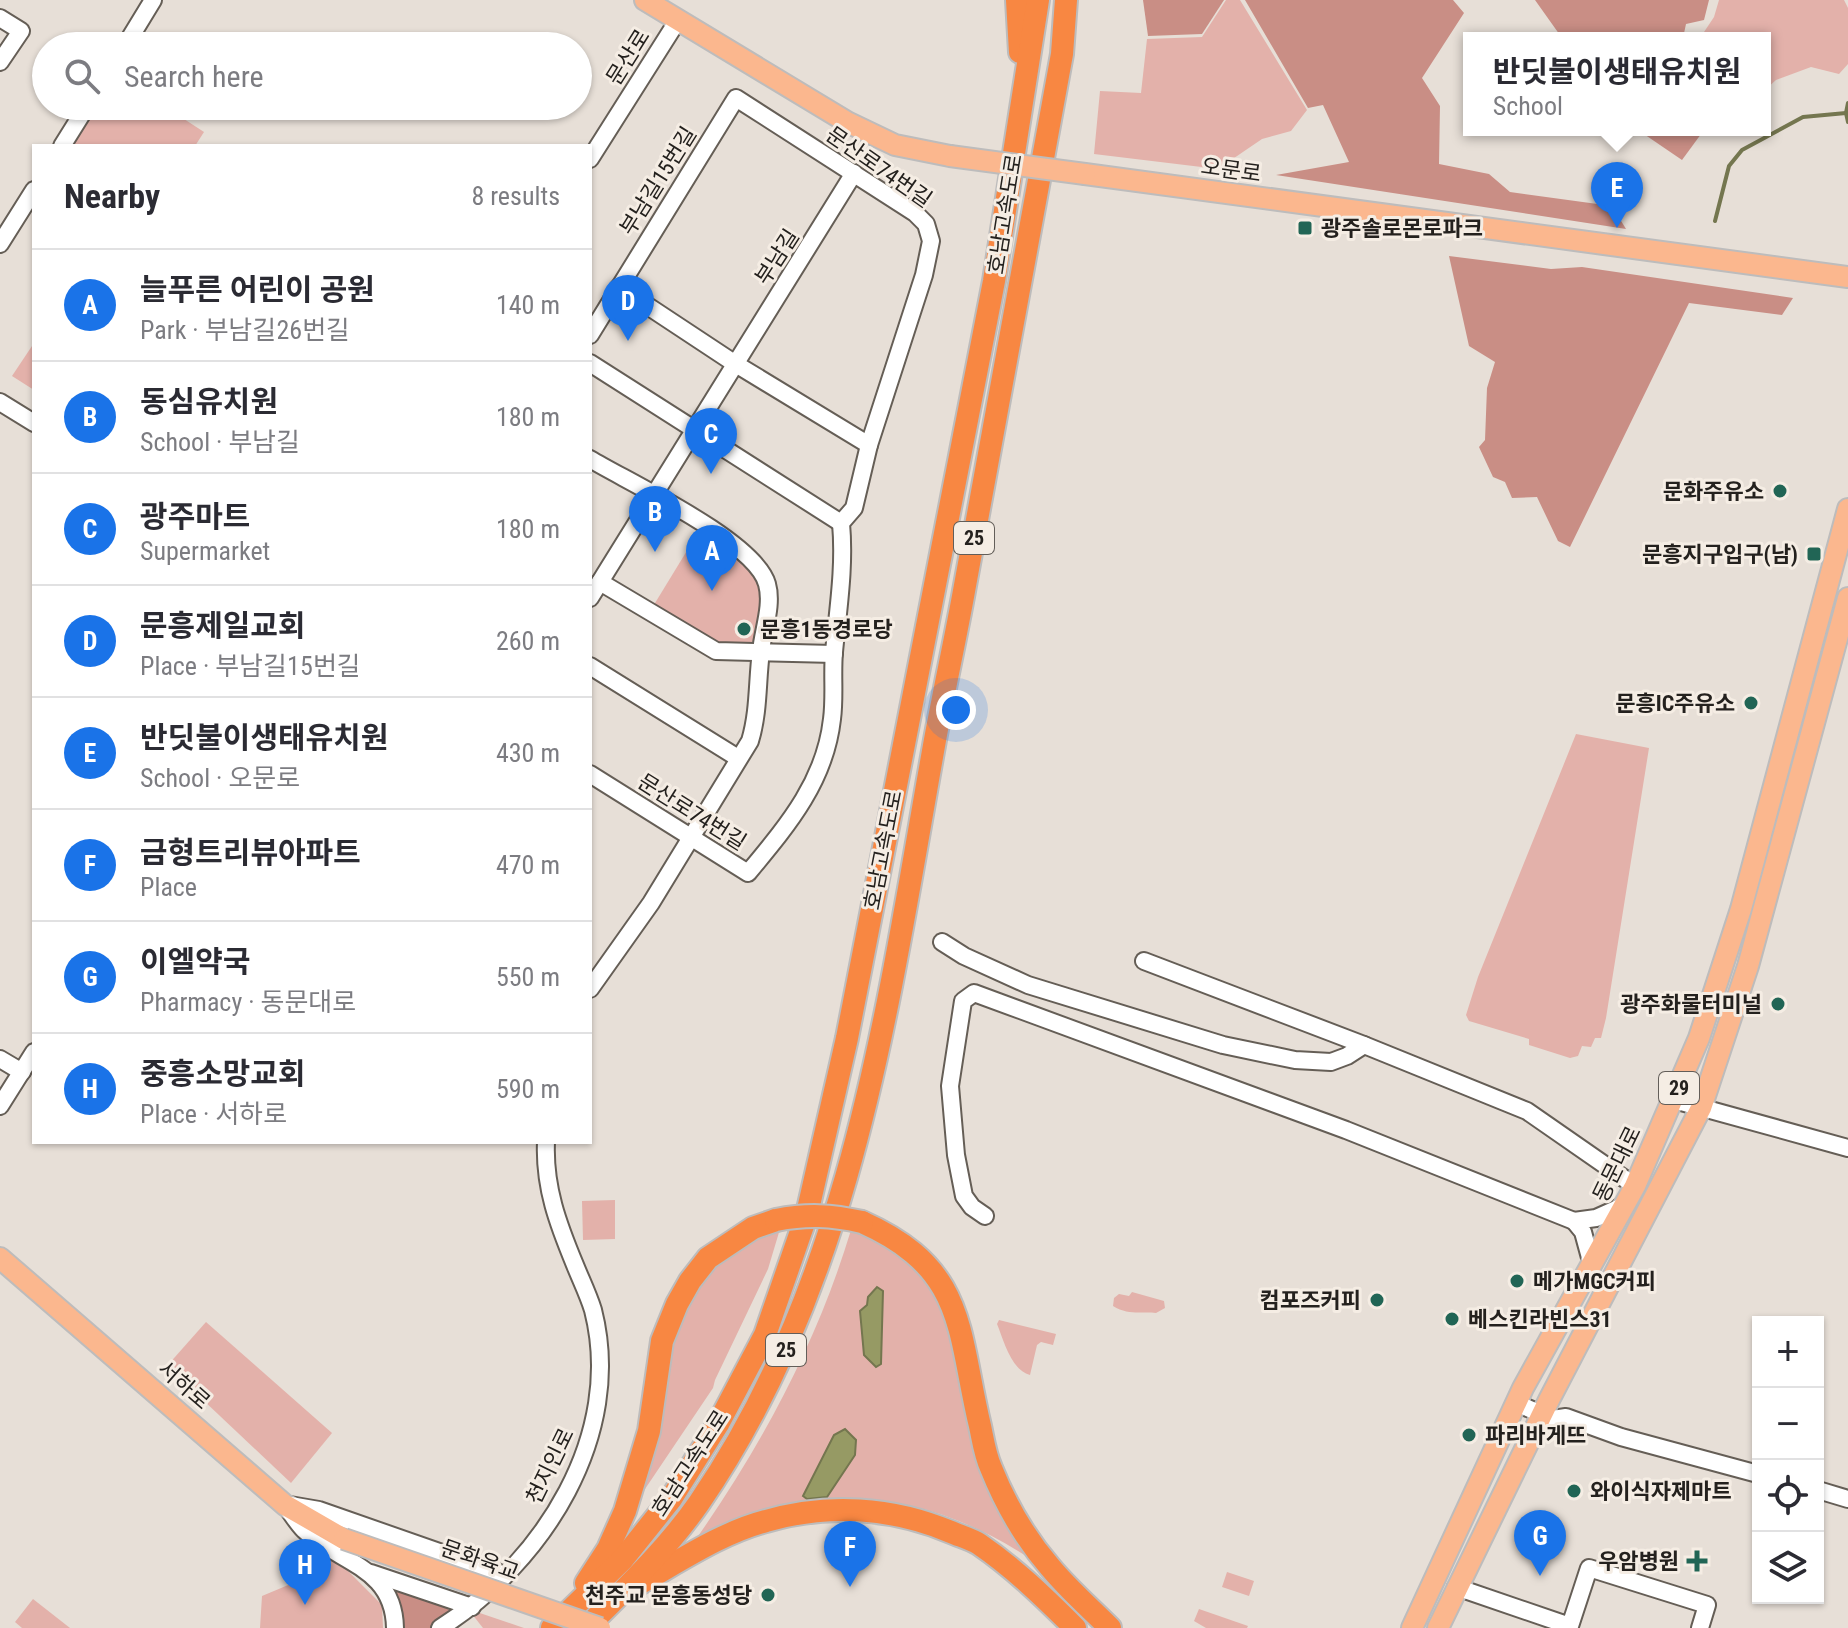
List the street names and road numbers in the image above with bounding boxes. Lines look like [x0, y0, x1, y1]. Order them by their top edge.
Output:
street label: 문산로 [601, 25, 655, 89]
street label: 부남길15번길 [615, 122, 701, 240]
street label: 문산로74번길 [821, 122, 937, 212]
street label: 호남고속도로 [983, 152, 1027, 276]
street label: 오문로 [1199, 153, 1263, 187]
street label: 부남길 [750, 225, 804, 289]
road number: 25 [954, 522, 994, 554]
street label: 문산로74번길 [633, 769, 751, 855]
street label: 호남고속도로 [859, 788, 907, 912]
road number: 29 [1659, 1072, 1699, 1104]
street label: 동문대로 [1588, 1122, 1646, 1206]
road number: 25 [766, 1334, 806, 1366]
street label: 서하로 [153, 1356, 215, 1414]
street label: 호남고속도로 [646, 1405, 734, 1521]
street label: 천지인로 [521, 1424, 579, 1508]
street label: 문화육교 [438, 1535, 522, 1585]

